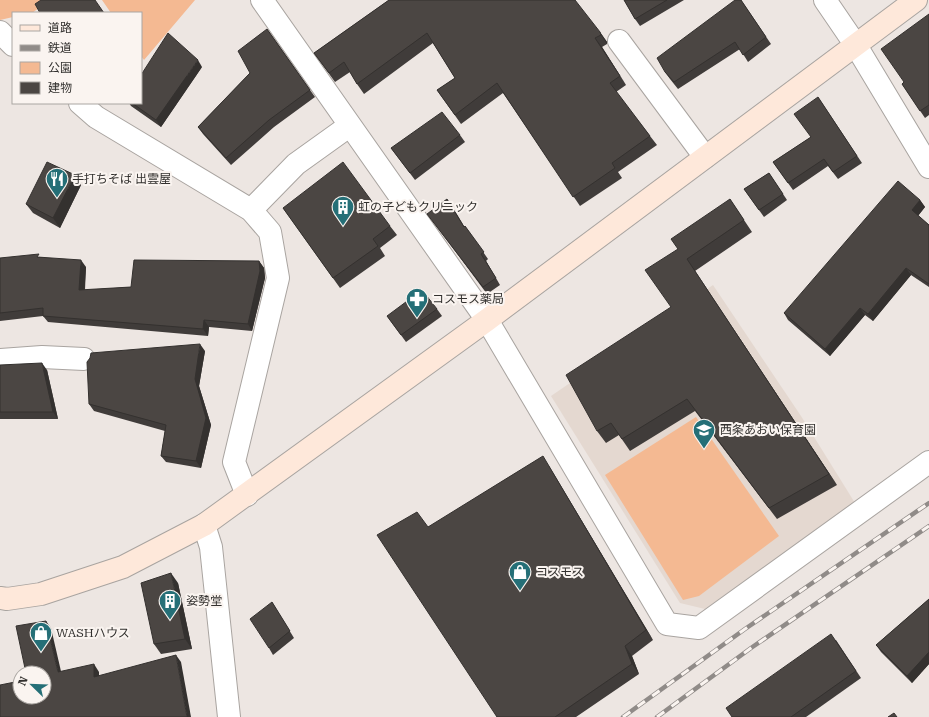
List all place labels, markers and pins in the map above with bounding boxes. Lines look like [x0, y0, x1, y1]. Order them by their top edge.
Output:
restaurant icon: 手打ちそば 出雲屋 [44, 166, 70, 199]
place label: 手打ちそば 出雲屋 [72, 172, 171, 186]
building icon: 虹の子どもクリニック [330, 194, 356, 227]
place label: 虹の子どもクリニック [358, 200, 478, 214]
pharmacy icon: コスモス薬局 [404, 286, 430, 319]
place label: コスモス薬局 [432, 292, 504, 306]
school or university icon: 西条あおい保育園 [691, 417, 717, 450]
place label: 西条あおい保育園 [720, 423, 816, 437]
shop icon: コスモス [507, 559, 533, 592]
place label: コスモス [536, 565, 584, 579]
building icon: 姿勢堂 [157, 588, 183, 621]
place label: 姿勢堂 [186, 594, 222, 608]
shop icon: WASHハウス [28, 620, 54, 653]
place label: WASHハウス [56, 626, 130, 640]

